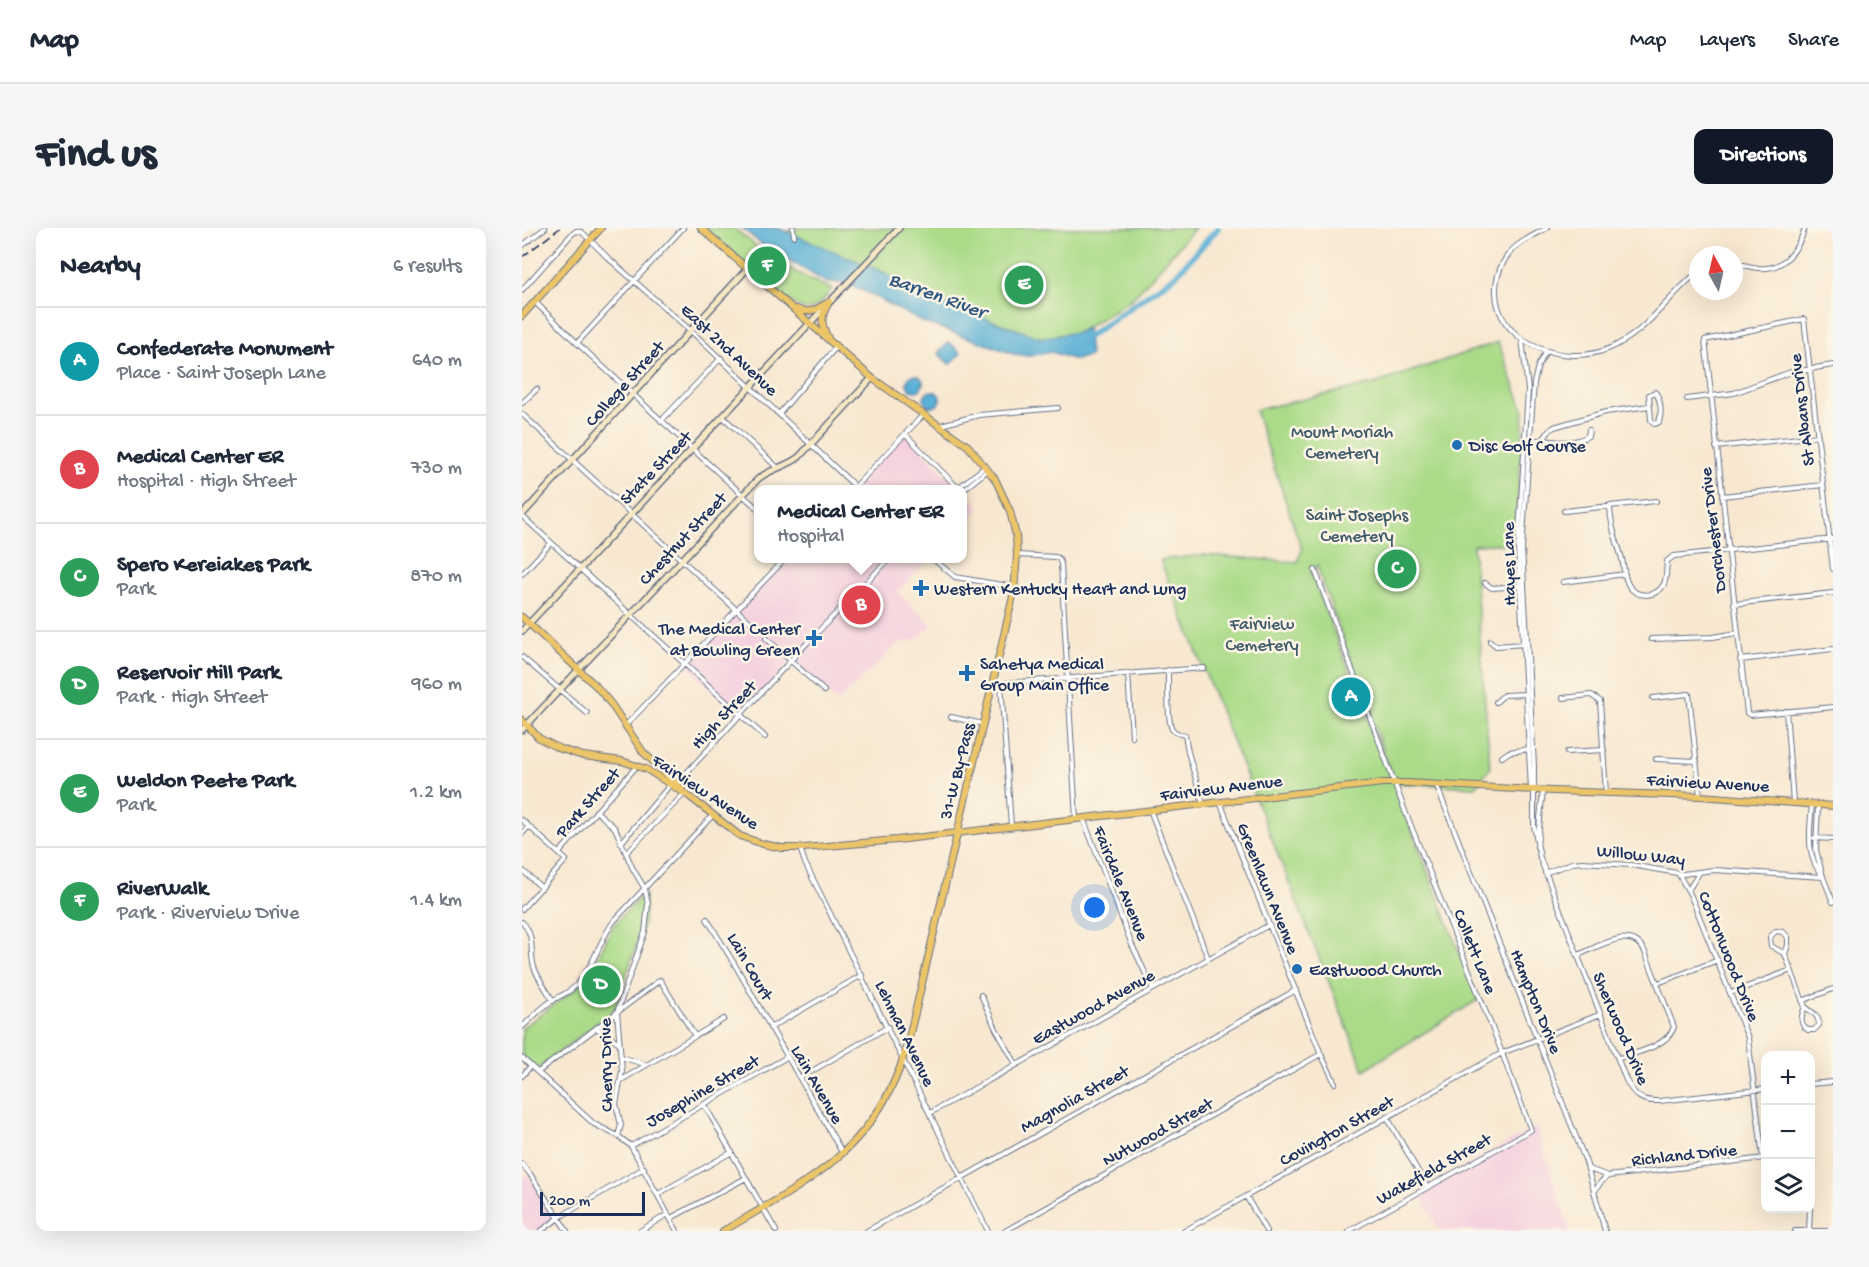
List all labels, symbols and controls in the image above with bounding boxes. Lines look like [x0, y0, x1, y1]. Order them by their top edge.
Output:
text: Map [30, 25, 79, 58]
text: Map [1630, 29, 1666, 54]
text: Layers [1699, 29, 1755, 54]
text: Share [1788, 29, 1839, 54]
button: Directions [1694, 129, 1833, 184]
text: Find us [36, 132, 156, 181]
pin: F [748, 243, 786, 288]
north arrow [1689, 246, 1743, 300]
text: Nearby [60, 252, 141, 283]
text: 6 results [393, 256, 462, 279]
pin: E [1004, 262, 1044, 308]
water label: Barren River [885, 269, 992, 327]
street label: East 2nd Avenue [675, 300, 782, 402]
street label: College Street [582, 336, 671, 432]
text: Confederate Monument [117, 337, 333, 363]
text: A [74, 350, 85, 373]
text: 640 m [412, 350, 462, 373]
street label: St Albans Drive [1786, 352, 1821, 467]
text: Place · Saint Joseph Lane [117, 363, 326, 386]
park label: Mount Moriah Cemetery [1291, 423, 1393, 465]
street label: State Street [616, 426, 698, 510]
place label: Disc Golf Course [1468, 437, 1587, 458]
marker: Disc Golf Course [1450, 438, 1464, 452]
text: Medical Center ER [117, 445, 283, 471]
text: B [74, 458, 85, 481]
text: 730 m [411, 458, 462, 481]
street label: Dorchester Drive [1696, 465, 1733, 594]
text: Hospital · High Street [117, 471, 296, 494]
popup [754, 485, 967, 563]
street label: Chestnut Street [635, 488, 733, 590]
text: Medical Center ER [777, 500, 944, 526]
park label: Saint Josephs Cemetery [1306, 506, 1410, 548]
street label: Hayes Lane [1499, 521, 1522, 606]
text: Hospital [777, 526, 844, 549]
pin: C [1378, 546, 1416, 592]
text: Spero Kereiakes Park [117, 553, 310, 579]
text: C [74, 566, 85, 589]
text: 870 m [410, 566, 462, 589]
text: Park [117, 579, 155, 602]
marker: Western Kentucky Heart and Lung [912, 579, 930, 597]
place label: Western Kentucky Heart and Lung [934, 580, 1187, 601]
pin: B [842, 582, 880, 628]
park label: Fairview Cemetery [1226, 615, 1299, 657]
place label: The Medical Center at Bowling Green [658, 620, 802, 662]
marker: The Medical Center at Bowling Green [805, 629, 823, 647]
place label: Sahetya Medical Group Main Office [980, 655, 1110, 697]
text: Reservoir Hill Park [117, 661, 280, 687]
marker: Sahetya Medical Group Main Office [958, 664, 976, 682]
text: D [73, 674, 86, 697]
text: 960 m [412, 674, 462, 697]
pin: A [1332, 674, 1370, 720]
street label: High Street [688, 676, 763, 754]
text: Park · High Street [117, 687, 267, 710]
street label: 31-W By-Pass [936, 720, 981, 823]
street label: Fairview Avenue [647, 750, 763, 836]
street label: Park Street [551, 763, 627, 844]
text: Weldon Peete Park [117, 769, 294, 795]
street label: Fairview Avenue [1158, 771, 1284, 808]
street label: Fairview Avenue [1645, 771, 1771, 798]
text: E [73, 782, 86, 805]
text: 1.2 km [410, 782, 462, 805]
text: Park [117, 795, 155, 818]
street label: Greenlawn Avenue [1231, 820, 1303, 958]
street label: Fairdale Avenue [1087, 823, 1152, 945]
street label: Willow Way [1595, 841, 1686, 872]
text: RiverWalk [117, 877, 208, 903]
street label: Cottonwood Drive [1692, 889, 1764, 1026]
text: F [74, 890, 85, 913]
text: 1.4 km [410, 890, 462, 913]
your location [1080, 893, 1109, 922]
text: Park · Riverview Drive [117, 903, 299, 926]
street label: Collett Lane [1447, 906, 1500, 998]
street label: Lain Court [721, 930, 777, 1006]
street label: Hampton Drive [1504, 947, 1565, 1058]
place label: Eastwood Church [1309, 961, 1442, 982]
pin: D [582, 962, 620, 1008]
marker: Eastwood Church [1290, 962, 1304, 976]
street label: Eastwood Avenue [1029, 966, 1160, 1051]
street label: Sherwood Drive [1587, 969, 1653, 1089]
street label: Lehman Avenue [869, 978, 939, 1091]
street label: Cherry Drive [596, 1017, 619, 1112]
street label: Lain Avenue [785, 1042, 847, 1129]
street label: Josephine Street [643, 1050, 765, 1133]
map controls [1761, 1051, 1815, 1213]
button: + [1761, 1051, 1815, 1105]
street label: Magnolia Street [1017, 1061, 1135, 1139]
street label: Covington Street [1276, 1091, 1399, 1172]
street label: Nutwood Street [1099, 1093, 1219, 1172]
button: − [1761, 1105, 1815, 1159]
street label: Wakefield Street [1373, 1129, 1497, 1210]
street label: Richland Drive [1631, 1140, 1739, 1172]
button: layers [1761, 1159, 1815, 1213]
scale bar [540, 1189, 645, 1216]
text: 200 m [549, 1193, 590, 1212]

